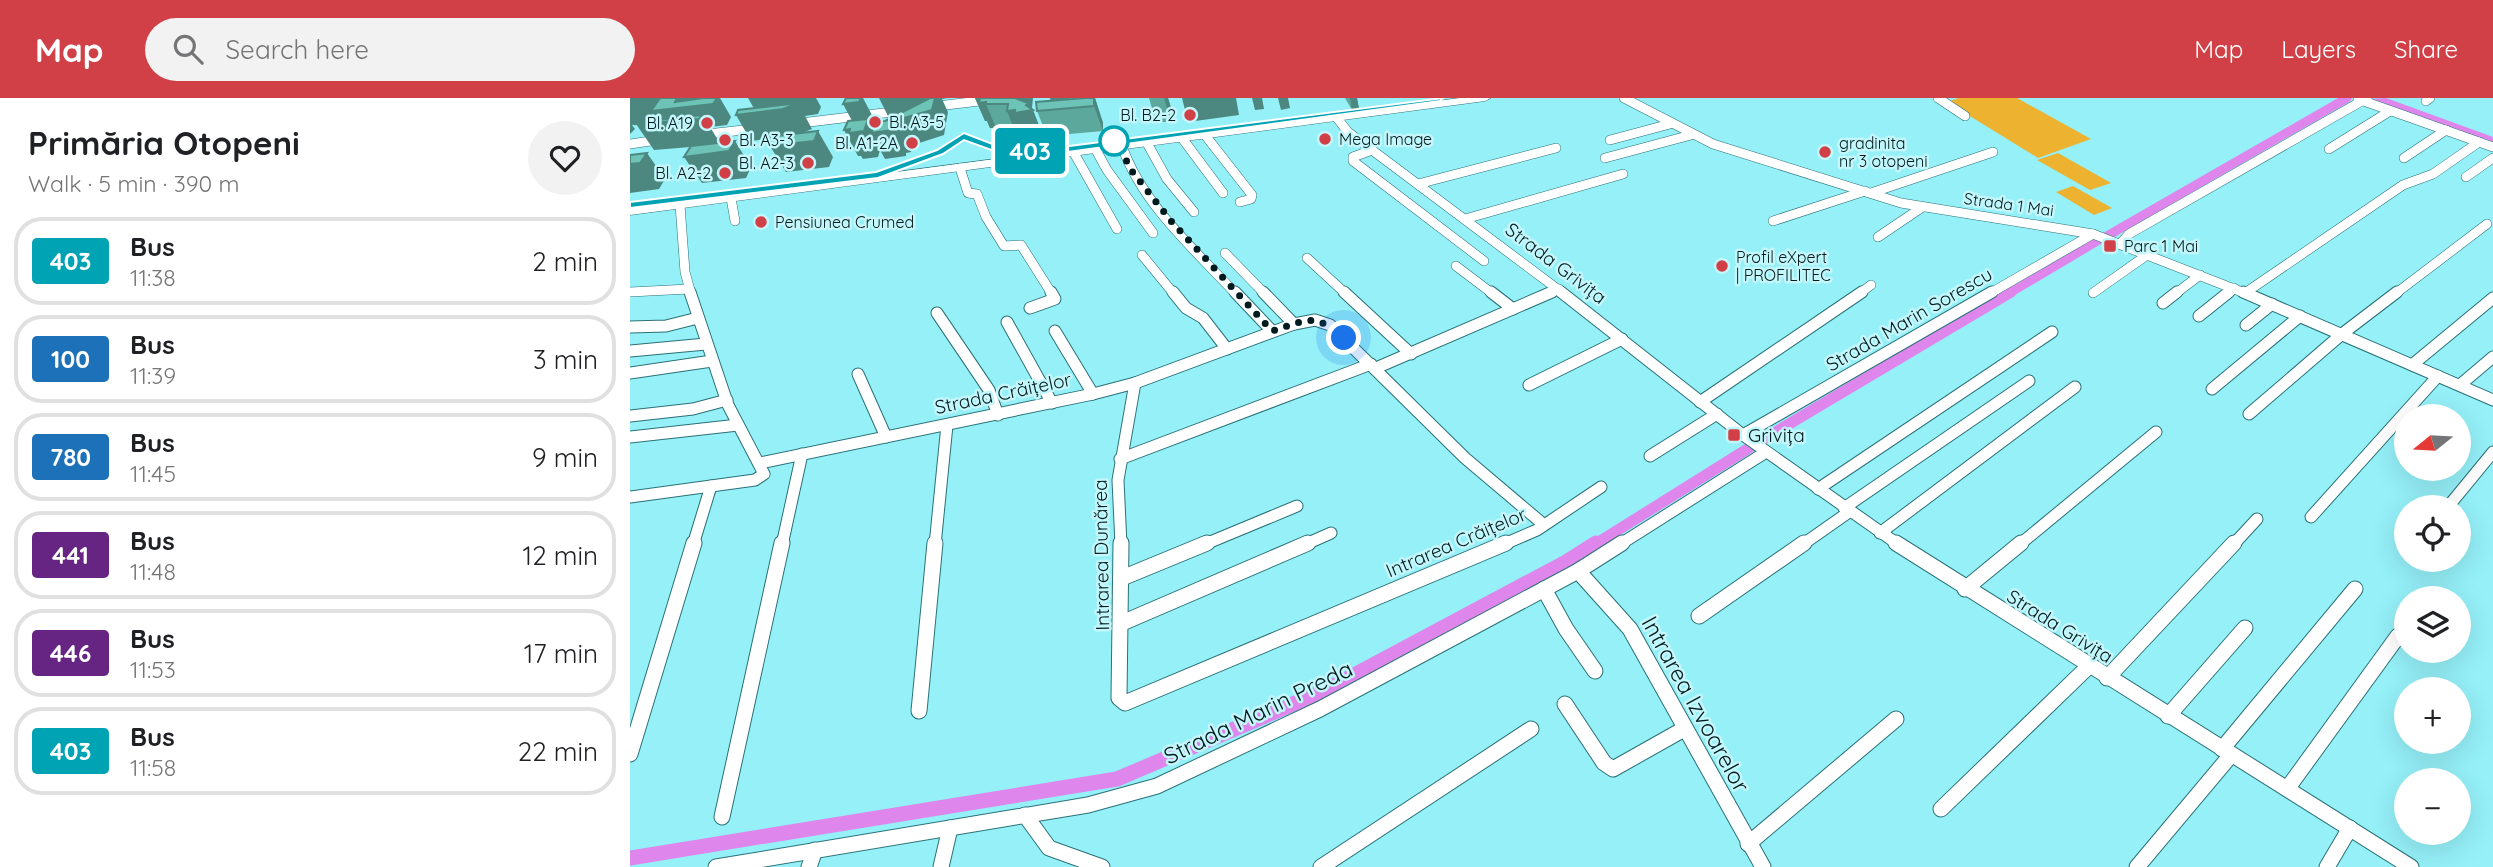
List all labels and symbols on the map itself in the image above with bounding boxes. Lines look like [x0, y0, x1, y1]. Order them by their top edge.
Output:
place label: Bl. B2-2 [1120, 105, 1176, 125]
marker: Bl. B2-2 [1182, 107, 1198, 123]
place label: Bl. A3-5 [889, 112, 944, 132]
place label: Bl. A19 [646, 113, 693, 133]
marker: Bl. A3-5 [867, 114, 883, 130]
marker: Bl. A19 [699, 115, 715, 131]
unlabelled marker [1099, 126, 1129, 156]
line badge: 403 [990, 128, 1070, 174]
place label: Mega Image [1339, 129, 1432, 149]
place label: Bl. A3-3 [739, 130, 794, 150]
marker: Mega Image [1317, 131, 1333, 147]
marker: Bl. A3-3 [717, 132, 733, 148]
place label: Bl. A1-2A [835, 133, 898, 153]
place label: gradinita nr 3 otopeni [1839, 133, 1928, 171]
marker: Bl. A1-2A [904, 135, 920, 151]
marker: gradinita nr 3 otopeni [1817, 144, 1833, 160]
place label: Bl. A2-3 [739, 153, 794, 173]
marker: Bl. A2-3 [800, 155, 816, 171]
place label: Bl. A2-2 [655, 163, 711, 183]
marker: Bl. A2-2 [717, 165, 733, 181]
street label: Strada 1 Mai [1963, 188, 2055, 220]
place label: Pensiunea Crumed [775, 212, 914, 232]
marker: Pensiunea Crumed [753, 214, 769, 230]
street label: Strada Grivița [1501, 217, 1611, 309]
place label: Parc 1 Mai [2124, 236, 2198, 256]
marker: Parc 1 Mai [2102, 238, 2118, 254]
place label: Profil eXpert | PROFILITEC [1736, 247, 1831, 285]
marker: Profil eXpert | PROFILITEC [1714, 258, 1730, 274]
street label: Strada Marin Sorescu [1822, 262, 1996, 376]
your location [1326, 320, 1361, 355]
street label: Strada Crăițelor [932, 367, 1074, 419]
north arrow [2394, 404, 2471, 481]
place label: Grivița [1748, 423, 1805, 447]
marker: Grivița [1726, 427, 1742, 443]
street label: Intrarea Dunărea [1088, 479, 1114, 631]
street label: Intrarea Crăițelor [1382, 501, 1531, 582]
street label: Strada Grivița [2003, 584, 2117, 668]
street label: Intrarea Izvoarelor [1636, 611, 1756, 797]
street label: Strada Marin Preda [1159, 654, 1357, 770]

